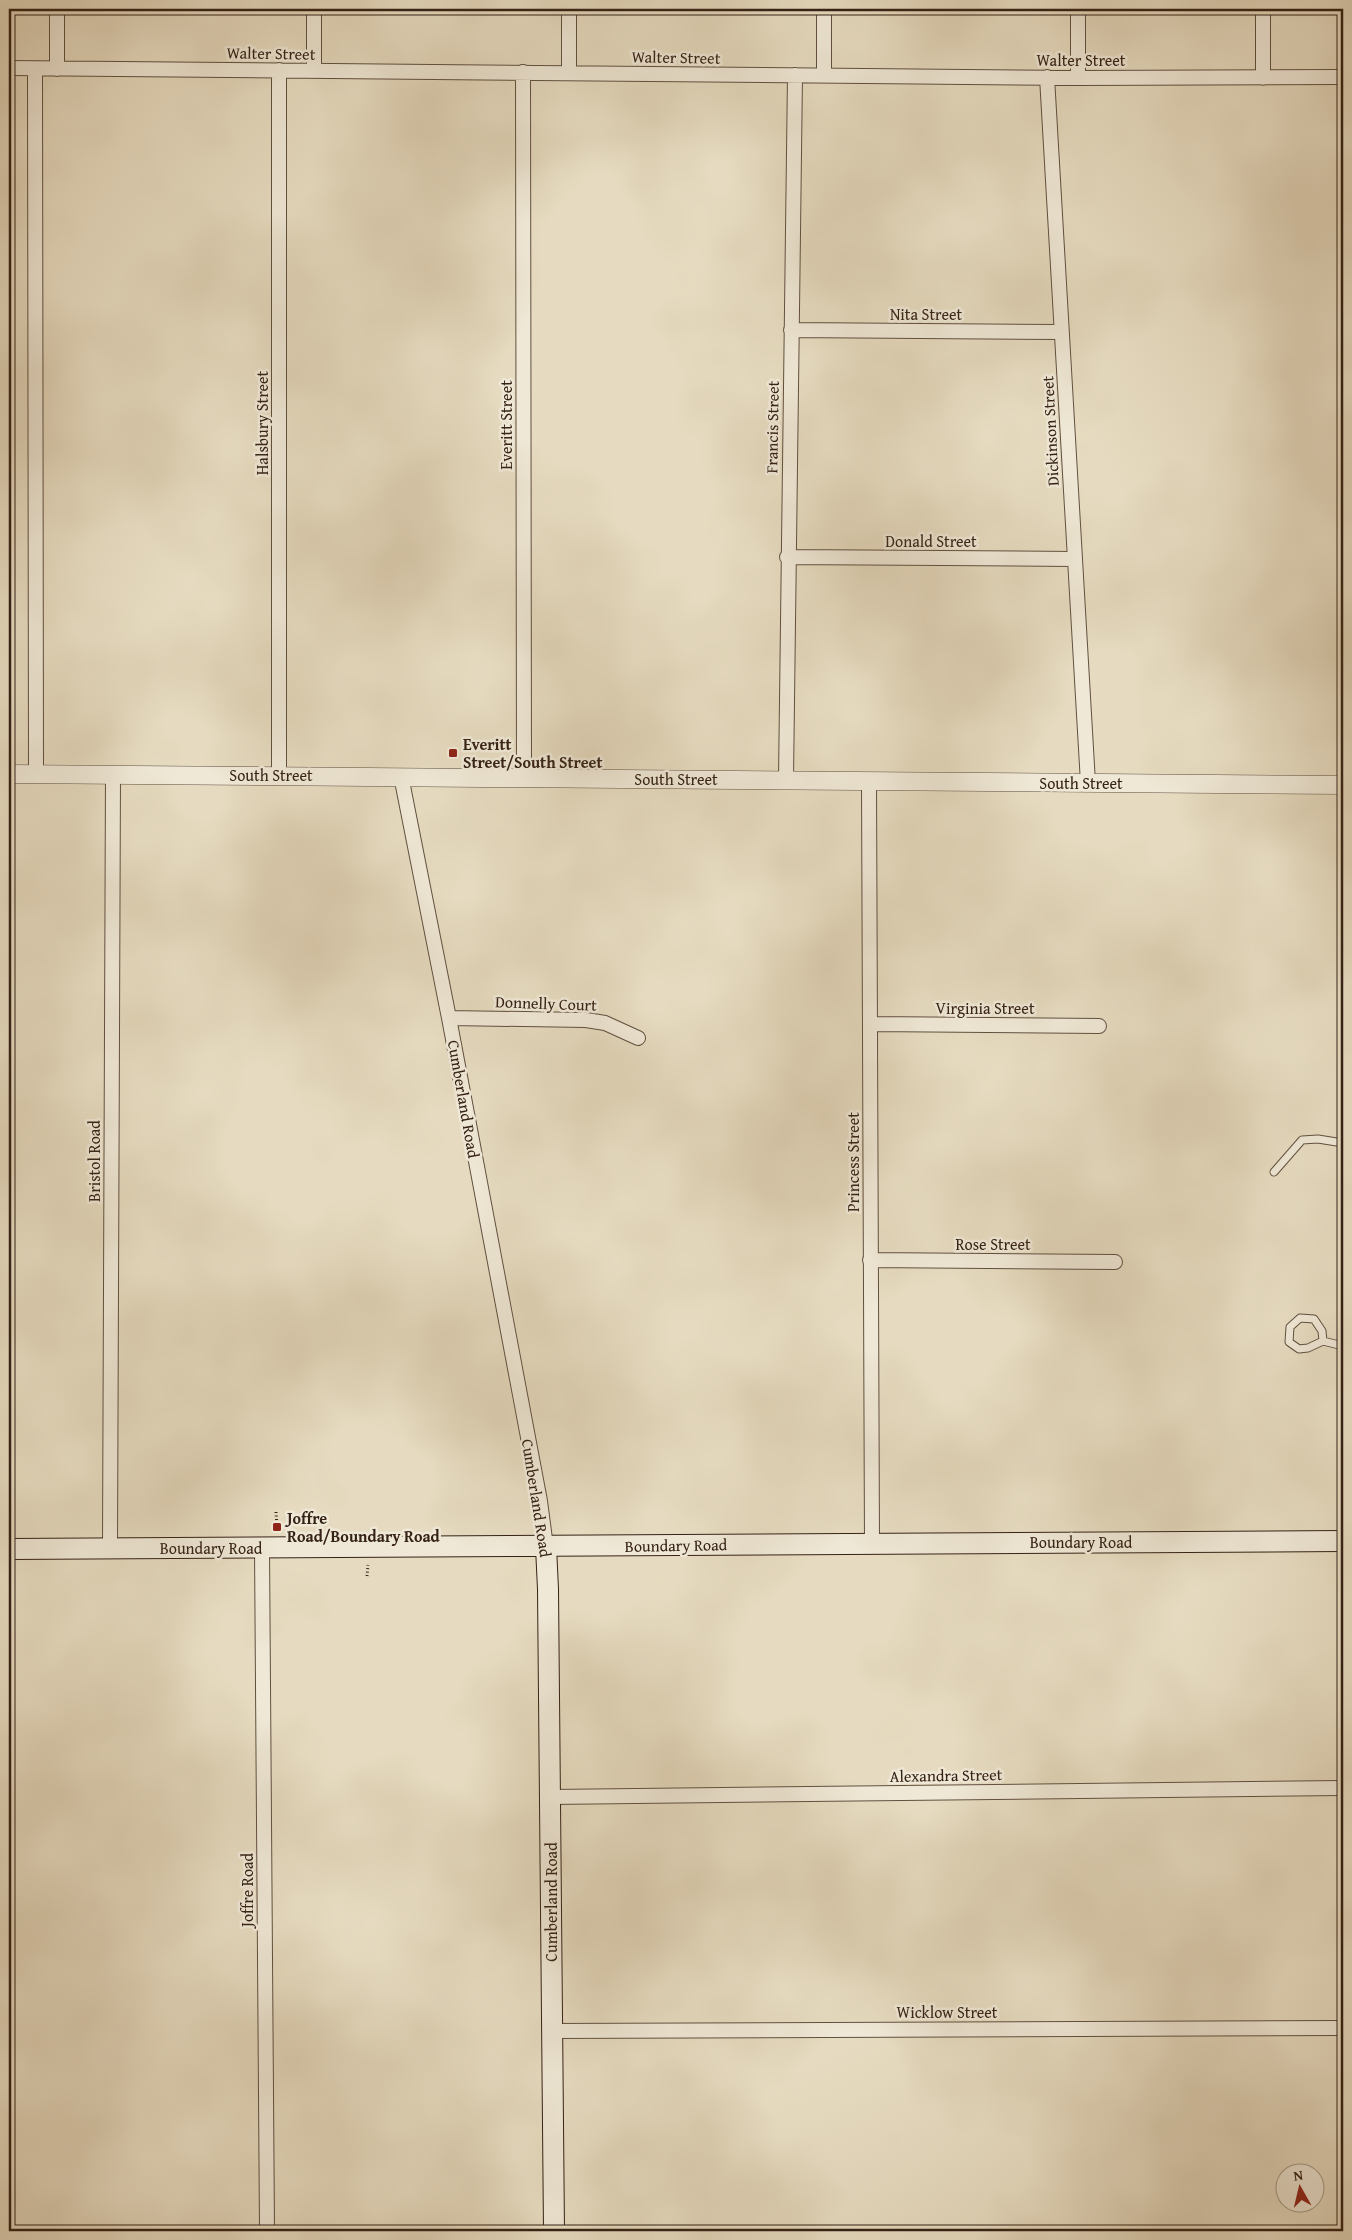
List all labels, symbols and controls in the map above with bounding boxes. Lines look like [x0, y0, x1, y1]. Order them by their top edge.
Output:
street label: Walter Street [226, 40, 316, 66]
street label: Walter Street [631, 44, 721, 70]
street label: Walter Street [1037, 48, 1126, 72]
street label: Nita Street [890, 302, 962, 326]
street label: Halsbury Street [250, 370, 274, 475]
street label: Dickinson Street [1035, 375, 1065, 487]
street label: Everitt Street [494, 380, 518, 470]
street label: Francis Street [759, 380, 785, 474]
street label: Donald Street [885, 529, 977, 553]
place label: Everitt Street/South Street [463, 732, 602, 774]
marker: Everitt Street/South Street [447, 747, 459, 759]
street label: South Street [229, 763, 313, 787]
street label: South Street [634, 767, 718, 791]
street label: South Street [1039, 771, 1123, 795]
street label: Donnelly Court [495, 989, 598, 1017]
street label: Virginia Street [935, 996, 1035, 1020]
street label: Cumberland Road [442, 1038, 486, 1160]
street label: Princess Street [841, 1112, 865, 1212]
street label: Bristol Road [82, 1120, 106, 1202]
street label: Rose Street [955, 1232, 1031, 1256]
street label: Cumberland Road [516, 1437, 558, 1559]
place label: Joffre Road/Boundary Road [284, 1506, 441, 1548]
marker: Joffre Road/Boundary Road [271, 1521, 283, 1533]
street label: Boundary Road [1030, 1530, 1133, 1554]
street label: Boundary Road [625, 1532, 728, 1558]
street label: Boundary Road [160, 1536, 263, 1560]
street label: Alexandra Street [889, 1762, 1003, 1788]
street label: Cumberland Road [539, 1842, 563, 1962]
street label: Joffre Road [235, 1852, 259, 1929]
street label: Wicklow Street [897, 2000, 998, 2024]
north arrow [1274, 2162, 1324, 2212]
text: N [1292, 2164, 1305, 2186]

